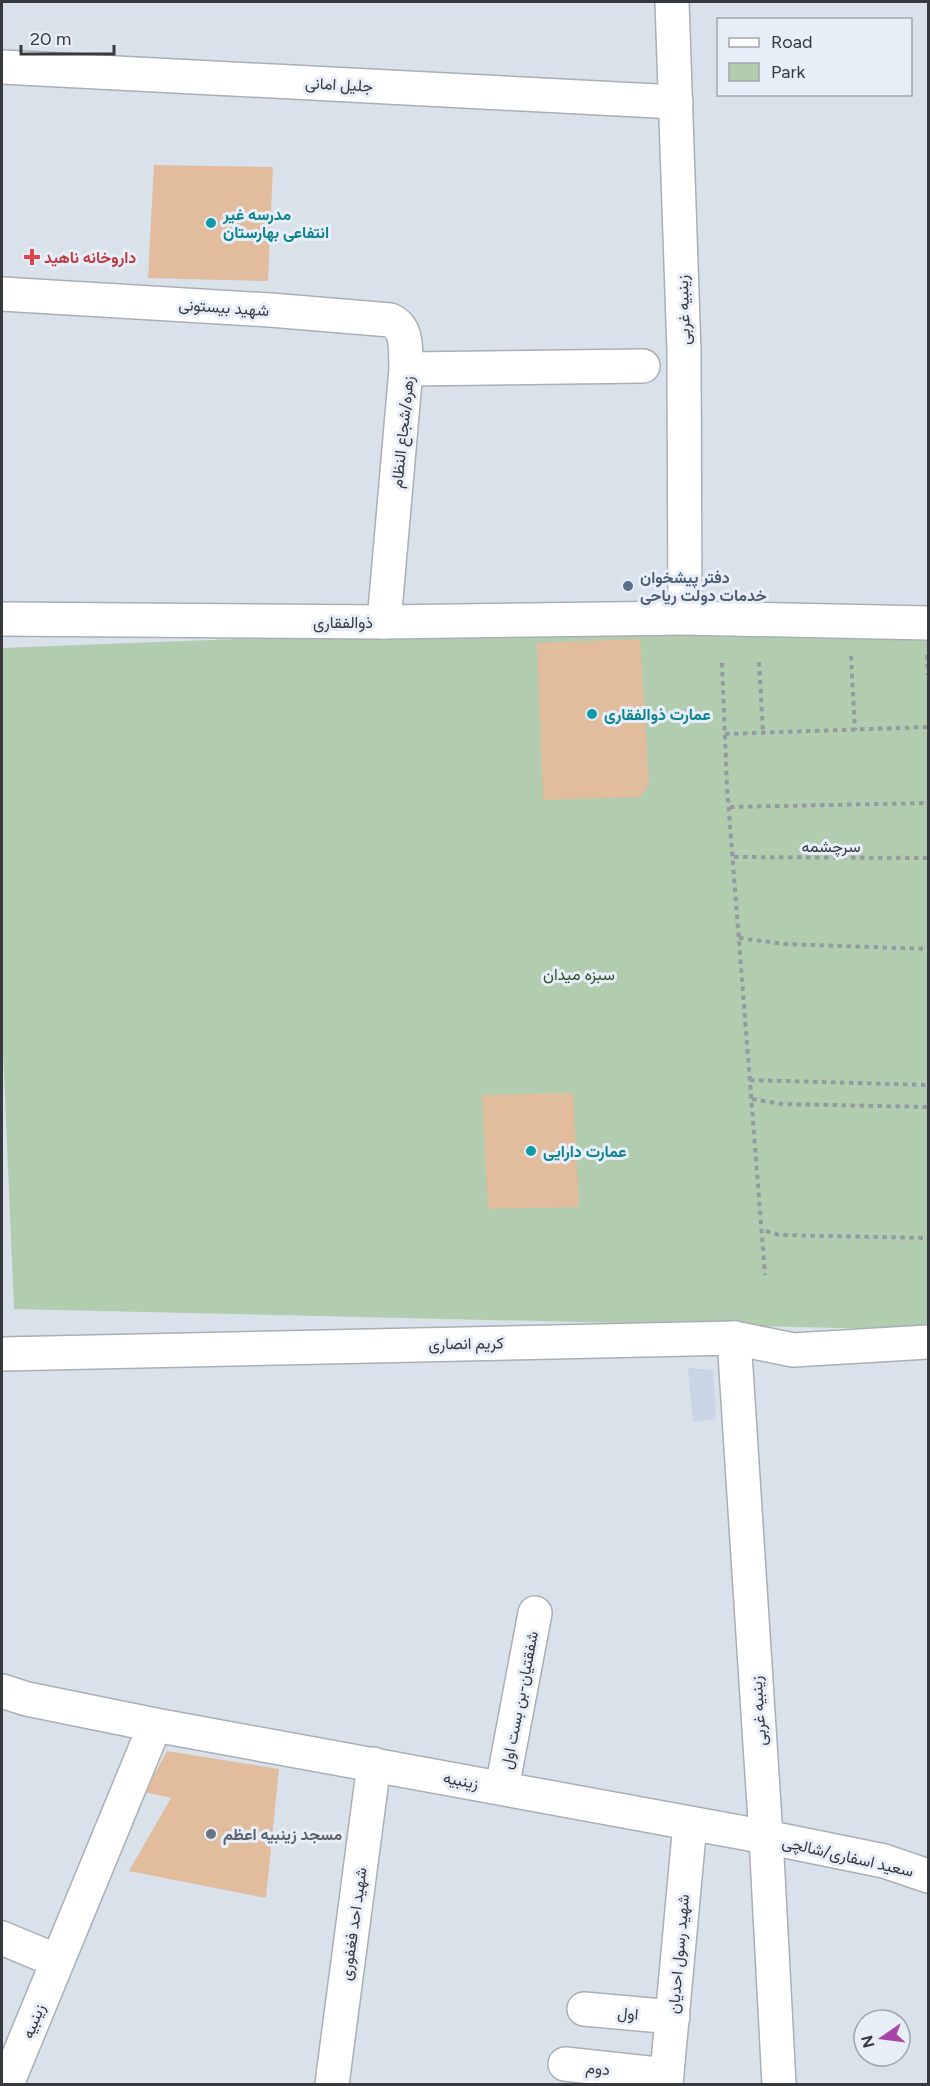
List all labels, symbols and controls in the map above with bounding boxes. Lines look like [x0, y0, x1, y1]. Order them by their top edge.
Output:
scale bar [21, 18, 114, 56]
legend [717, 18, 912, 96]
text: 20 m [30, 28, 71, 50]
text: Road [771, 31, 812, 53]
text: Park [771, 61, 806, 83]
street label: جلیل امانی [304, 73, 374, 97]
place label: مدرسه غیر انتفاعی بهارستان [222, 205, 329, 243]
marker: مدرسه غیر انتفاعی بهارستان [204, 216, 218, 230]
place label: داروخانه ناهید [44, 248, 136, 268]
marker: داروخانه ناهید [25, 250, 39, 264]
street label: زینبیه غربی [673, 275, 695, 345]
street label: شهید بیستونی [178, 295, 270, 321]
street label: زهره/شجاع النظام [387, 375, 420, 489]
place label: دفتر پیشخوان خدمات دولت ریاحی [640, 568, 767, 606]
marker: دفتر پیشخوان خدمات دولت ریاحی [621, 579, 635, 593]
street label: ذوالفقاری [313, 613, 373, 633]
place label: عمارت ذوالفقاری [604, 705, 711, 725]
marker: عمارت ذوالفقاری [585, 707, 599, 721]
street label: سرچشمه [801, 837, 861, 858]
park label: سبزه میدان [543, 965, 615, 985]
place label: عمارت دارایی [543, 1142, 627, 1162]
marker: عمارت دارایی [524, 1144, 538, 1158]
street label: کریم انصاری [428, 1333, 504, 1355]
street label: شفقتیان-بن بست اول [497, 1630, 543, 1771]
street label: زینبیه غربی [747, 1675, 771, 1747]
street label: زینبیه [442, 1768, 480, 1794]
place label: مسجد زینبیه اعظم [223, 1825, 343, 1845]
marker: مسجد زینبیه اعظم [204, 1827, 218, 1841]
street label: سعید اسفاری/شالچی [780, 1832, 915, 1883]
street label: شهید احد فغفوری [336, 1866, 372, 1982]
street label: شهید رسول احدیان [664, 1893, 694, 2015]
street label: زینبیه [18, 2001, 50, 2042]
street label: اول [617, 2003, 639, 2025]
north arrow [852, 2008, 912, 2068]
text: N [857, 2033, 879, 2050]
street label: دوم [585, 2058, 611, 2080]

